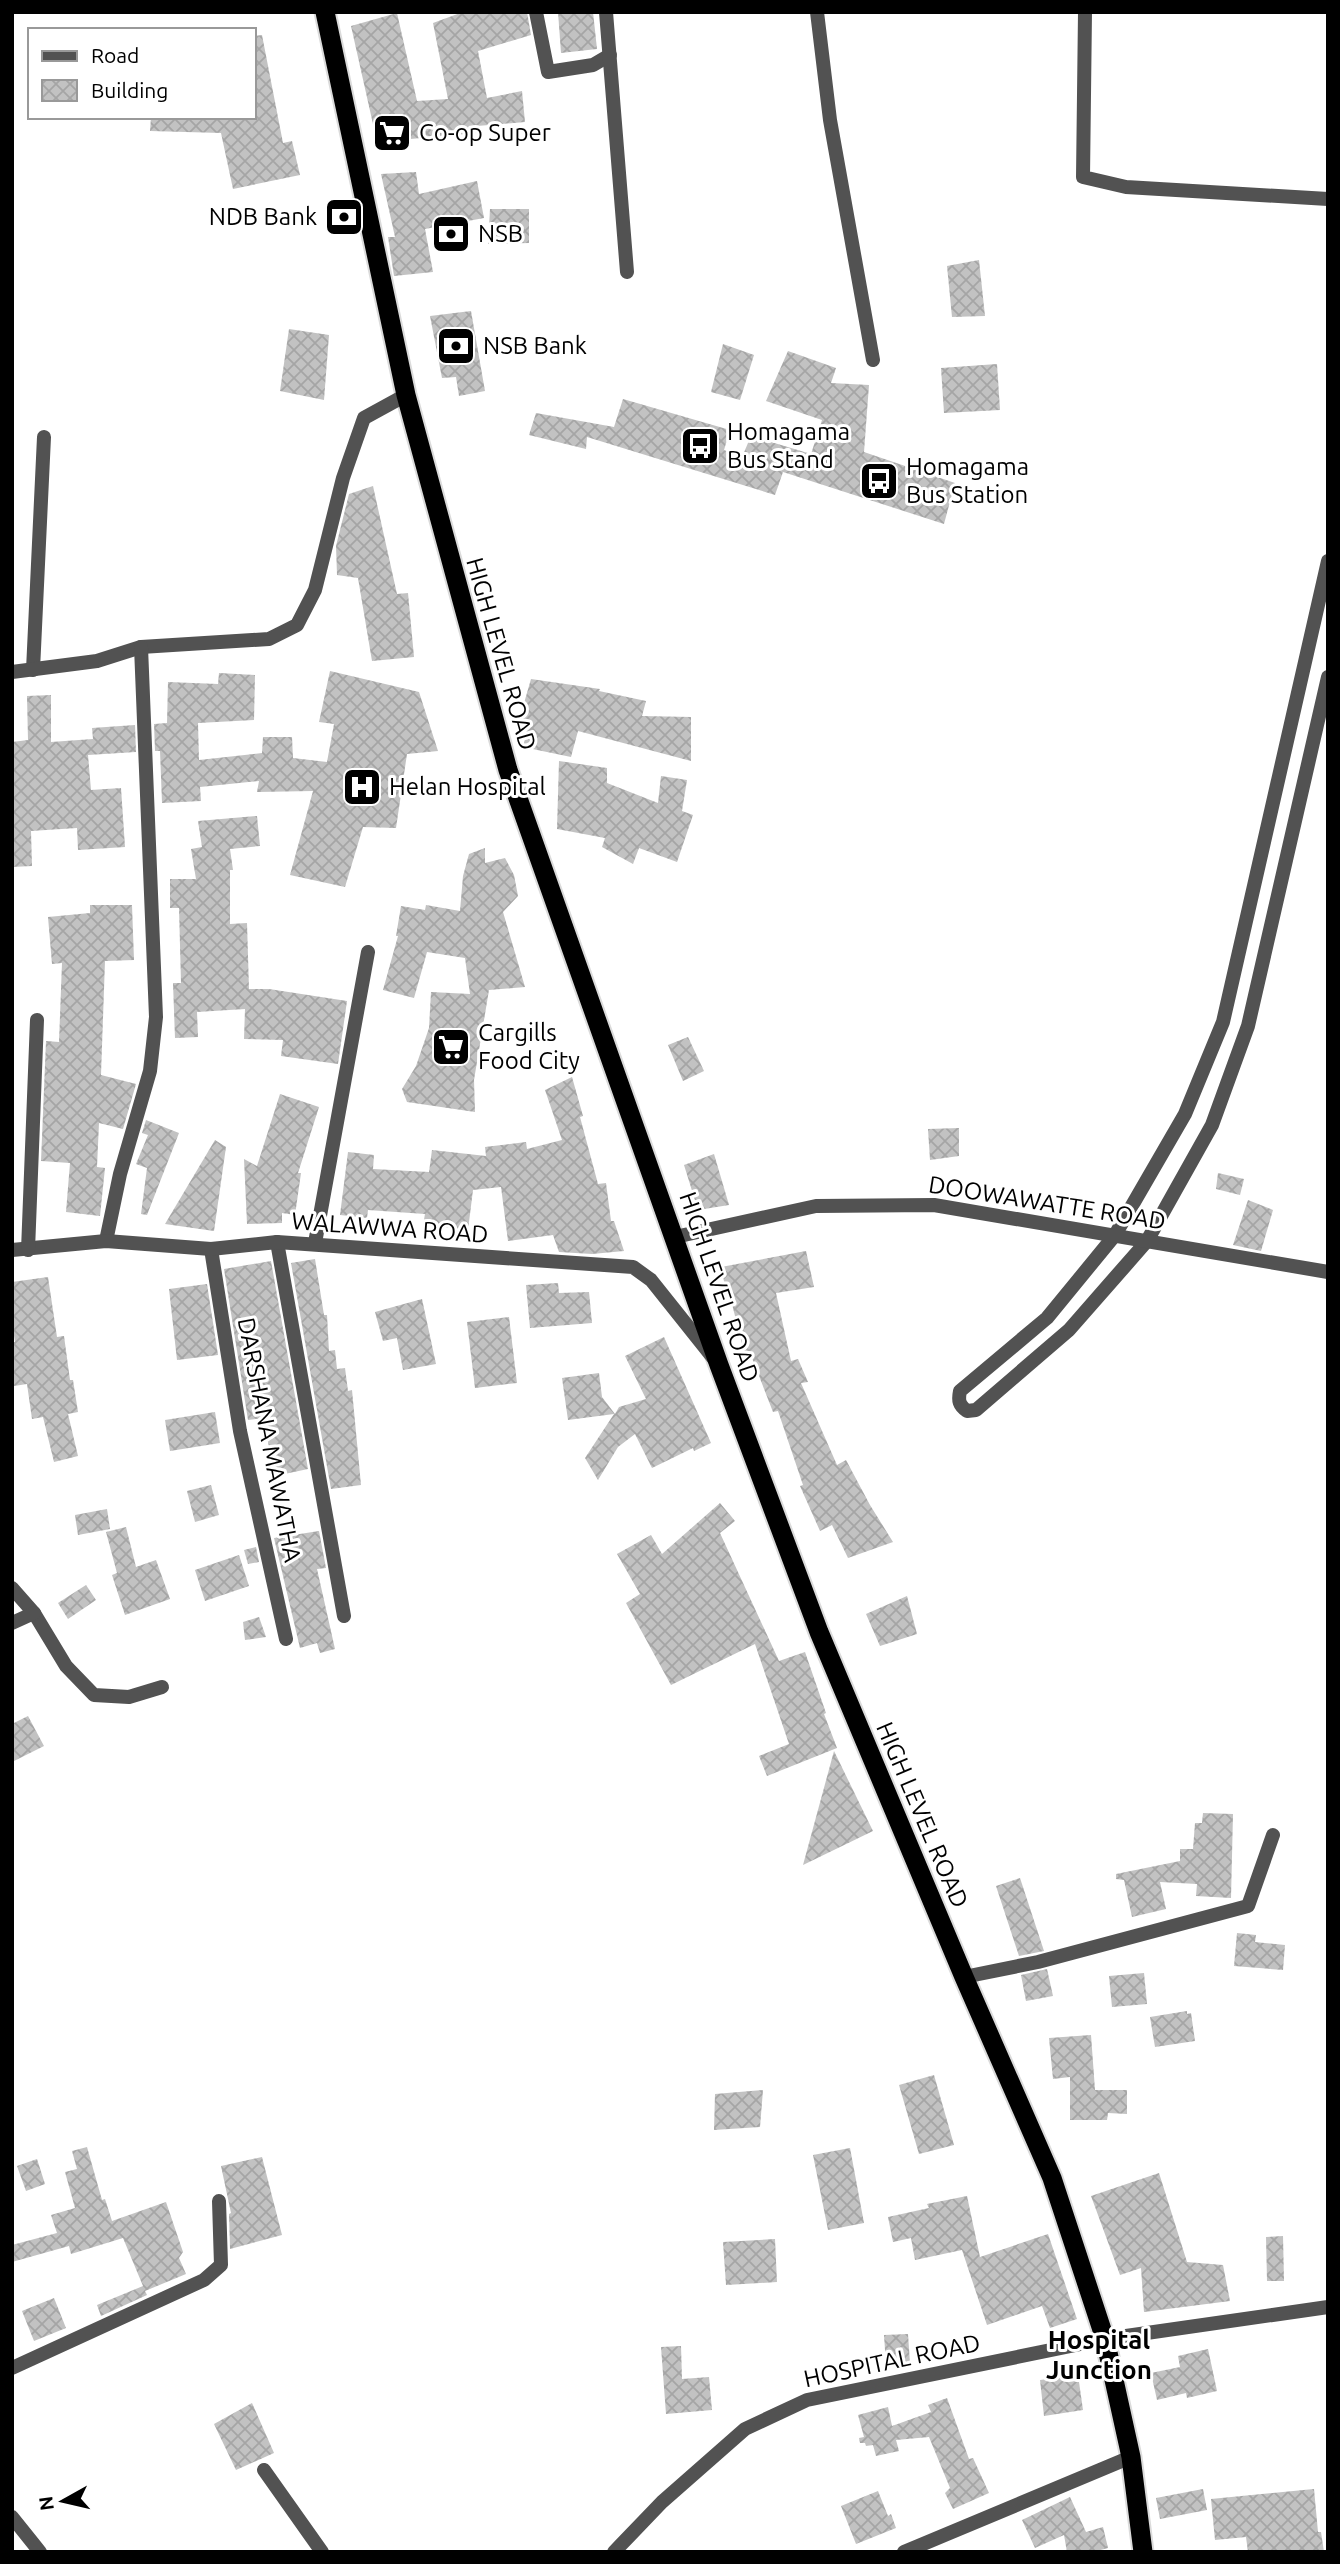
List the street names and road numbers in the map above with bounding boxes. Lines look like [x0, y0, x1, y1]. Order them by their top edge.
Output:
street label: HIGH LEVEL ROAD [461, 555, 542, 753]
street label: DOOWAWATTE ROAD [927, 1170, 1168, 1235]
street label: HIGH LEVEL ROAD [674, 1188, 765, 1385]
street label: WALAWWA ROAD [291, 1207, 489, 1248]
street label: DARSHANA MAWATHA [233, 1315, 307, 1565]
street label: HIGH LEVEL ROAD [871, 1718, 974, 1912]
street label: HOSPITAL ROAD [801, 2329, 983, 2392]

